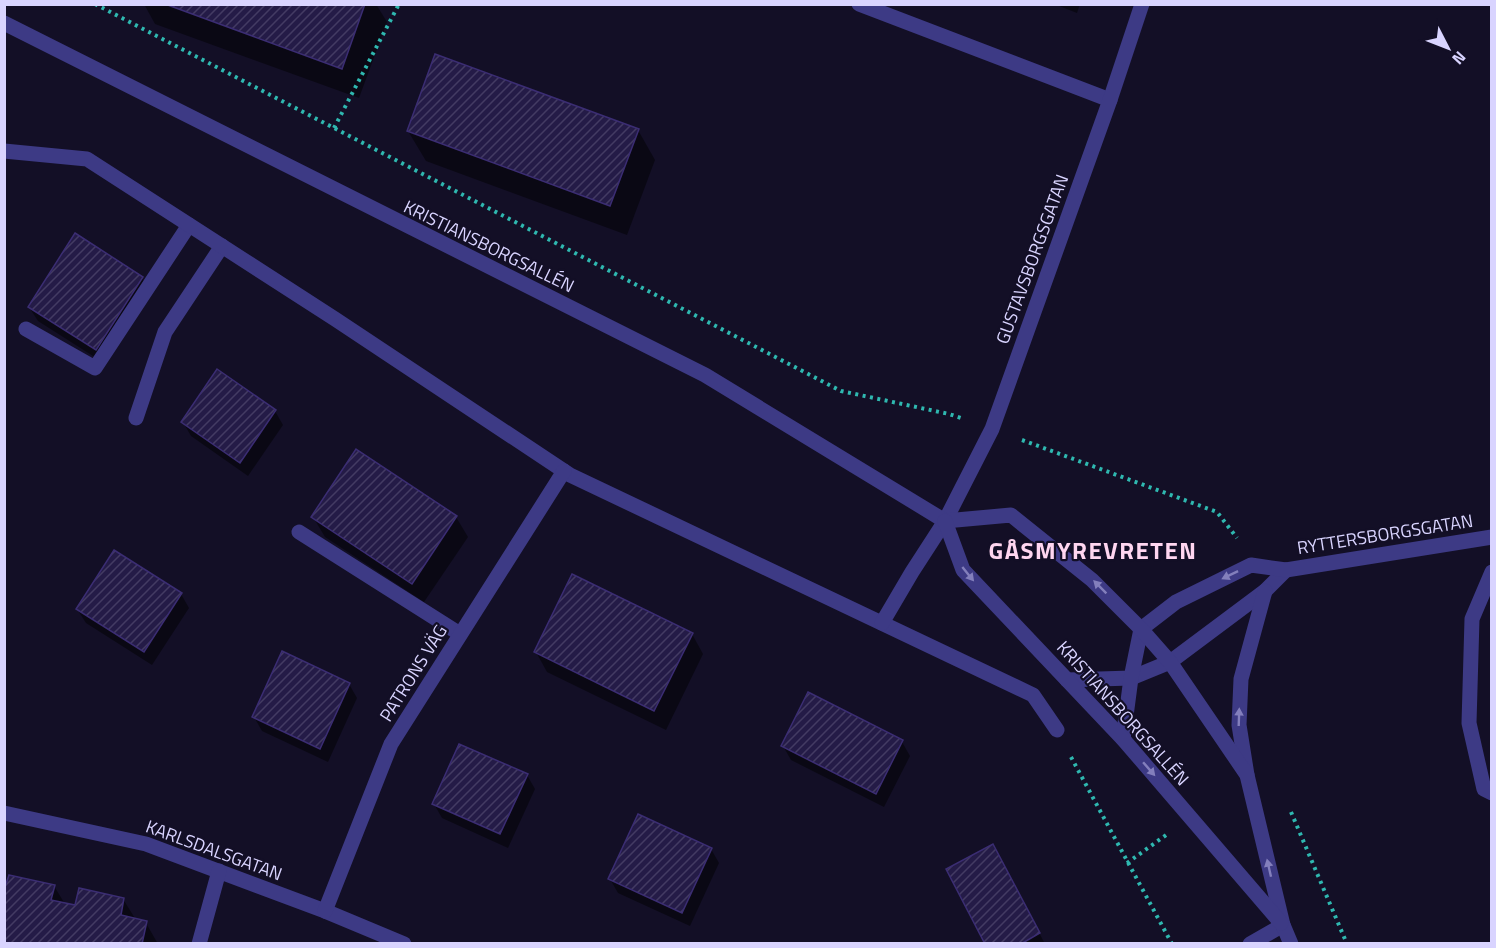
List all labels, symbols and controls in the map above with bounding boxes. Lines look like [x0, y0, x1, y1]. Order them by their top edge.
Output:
north arrow [1418, 18, 1478, 78]
text: N [1447, 46, 1472, 70]
street label: GUSTAVSBORGSGATAN [989, 170, 1075, 348]
street label: KRISTIANSBORGSALLÉN [399, 193, 579, 299]
street label: RYTTERSBORGSGATAN [1295, 507, 1475, 561]
district label: GÅSMYREVRETEN [989, 532, 1197, 568]
one-way arrow [962, 566, 975, 582]
one-way arrow [1221, 570, 1238, 580]
one-way arrow [1092, 580, 1107, 594]
street label: PATRONS VÄG [372, 619, 454, 727]
street label: KRISTIANSBORGSALLÉN [1050, 635, 1196, 791]
one-way arrow [1235, 707, 1244, 726]
one-way arrow [1143, 761, 1156, 777]
street label: KARLSDALSGATAN [142, 813, 286, 887]
one-way arrow [1264, 859, 1274, 878]

